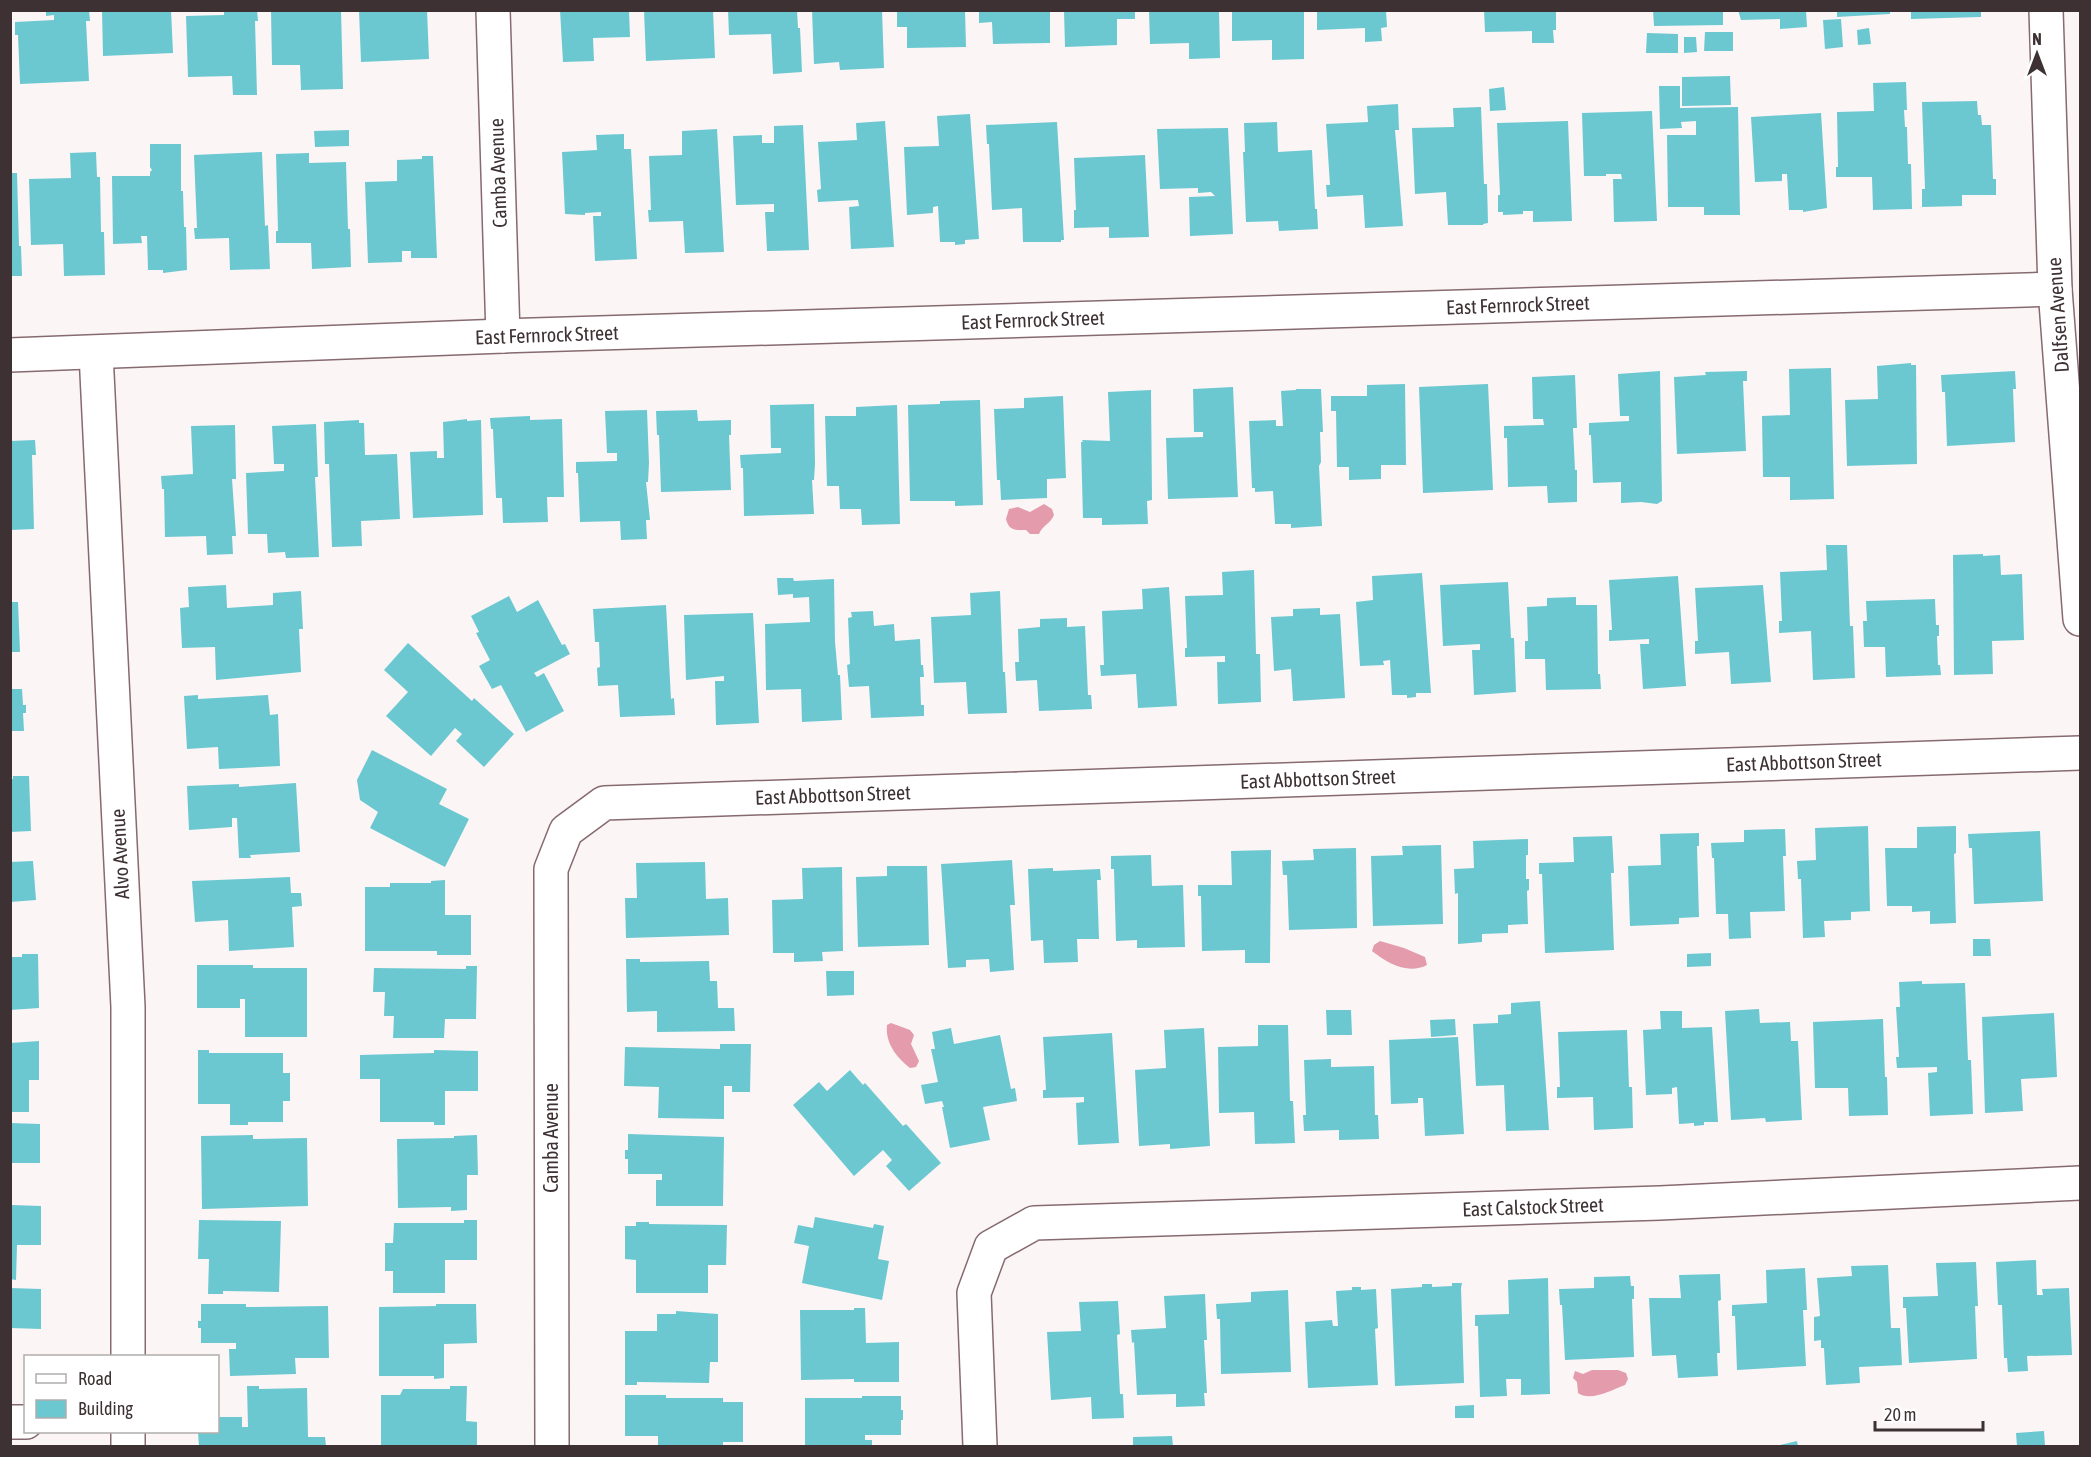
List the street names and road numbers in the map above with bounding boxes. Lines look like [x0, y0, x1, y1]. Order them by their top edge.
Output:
street label: Camba Avenue [484, 118, 511, 228]
street label: Dalfsen Avenue [2042, 257, 2073, 373]
street label: East Fernrock Street [1446, 290, 1590, 319]
street label: East Fernrock Street [961, 305, 1105, 334]
street label: East Fernrock Street [475, 320, 619, 349]
street label: East Abbottson Street [1726, 747, 1882, 776]
street label: East Abbottson Street [1240, 764, 1396, 793]
street label: East Abbottson Street [755, 780, 911, 809]
street label: Alvo Avenue [106, 808, 133, 900]
street label: Camba Avenue [539, 1083, 562, 1193]
street label: East Calstock Street [1462, 1193, 1604, 1220]

